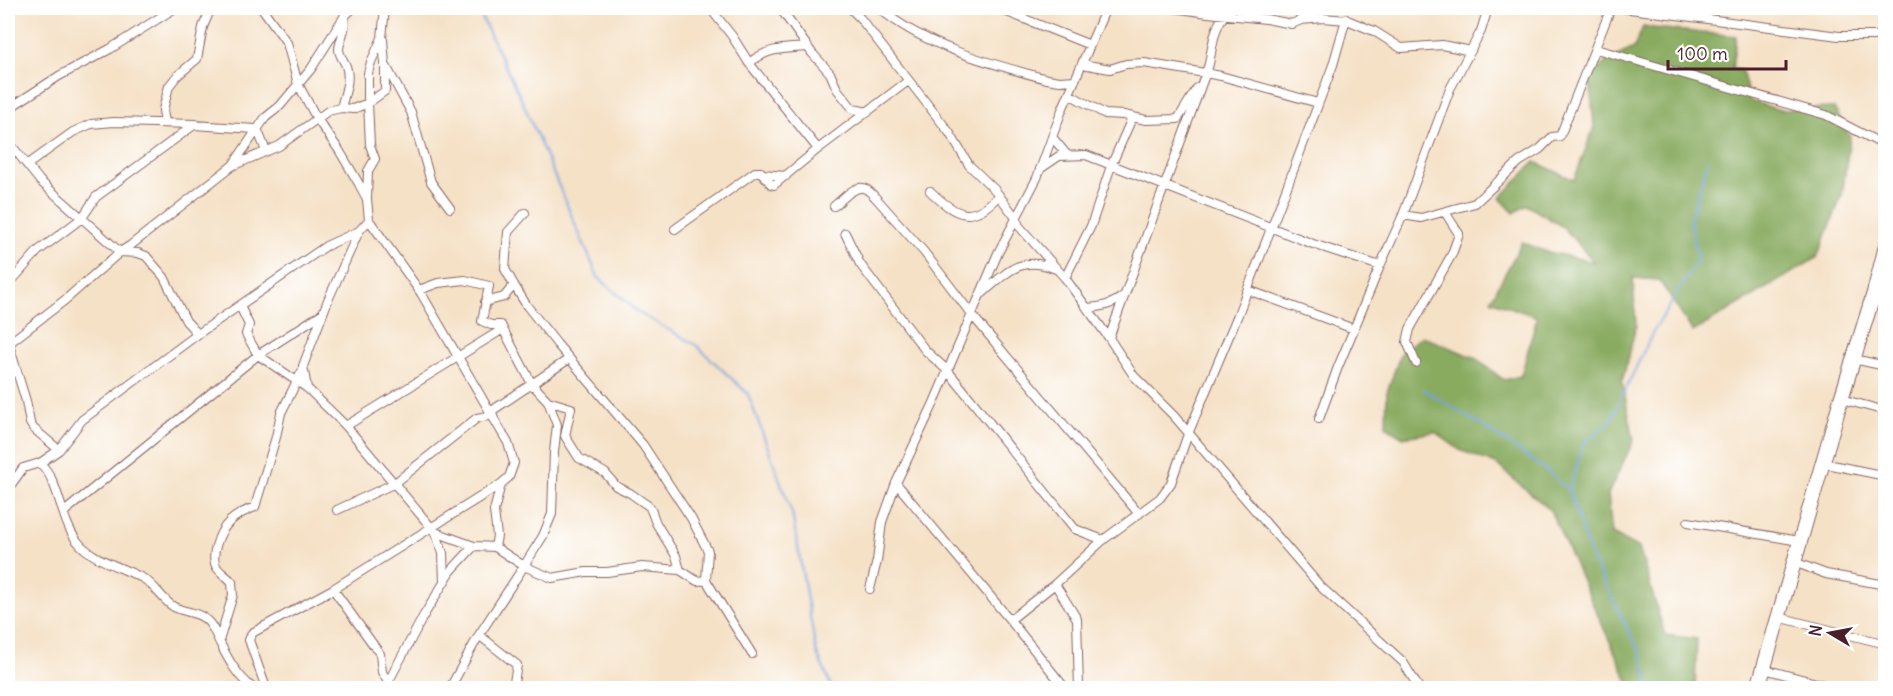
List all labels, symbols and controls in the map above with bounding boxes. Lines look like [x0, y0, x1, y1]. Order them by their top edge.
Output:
scale bar [1668, 33, 1786, 71]
text: 100 m [1677, 42, 1728, 65]
north arrow [1800, 603, 1860, 663]
text: N [1804, 623, 1826, 638]

